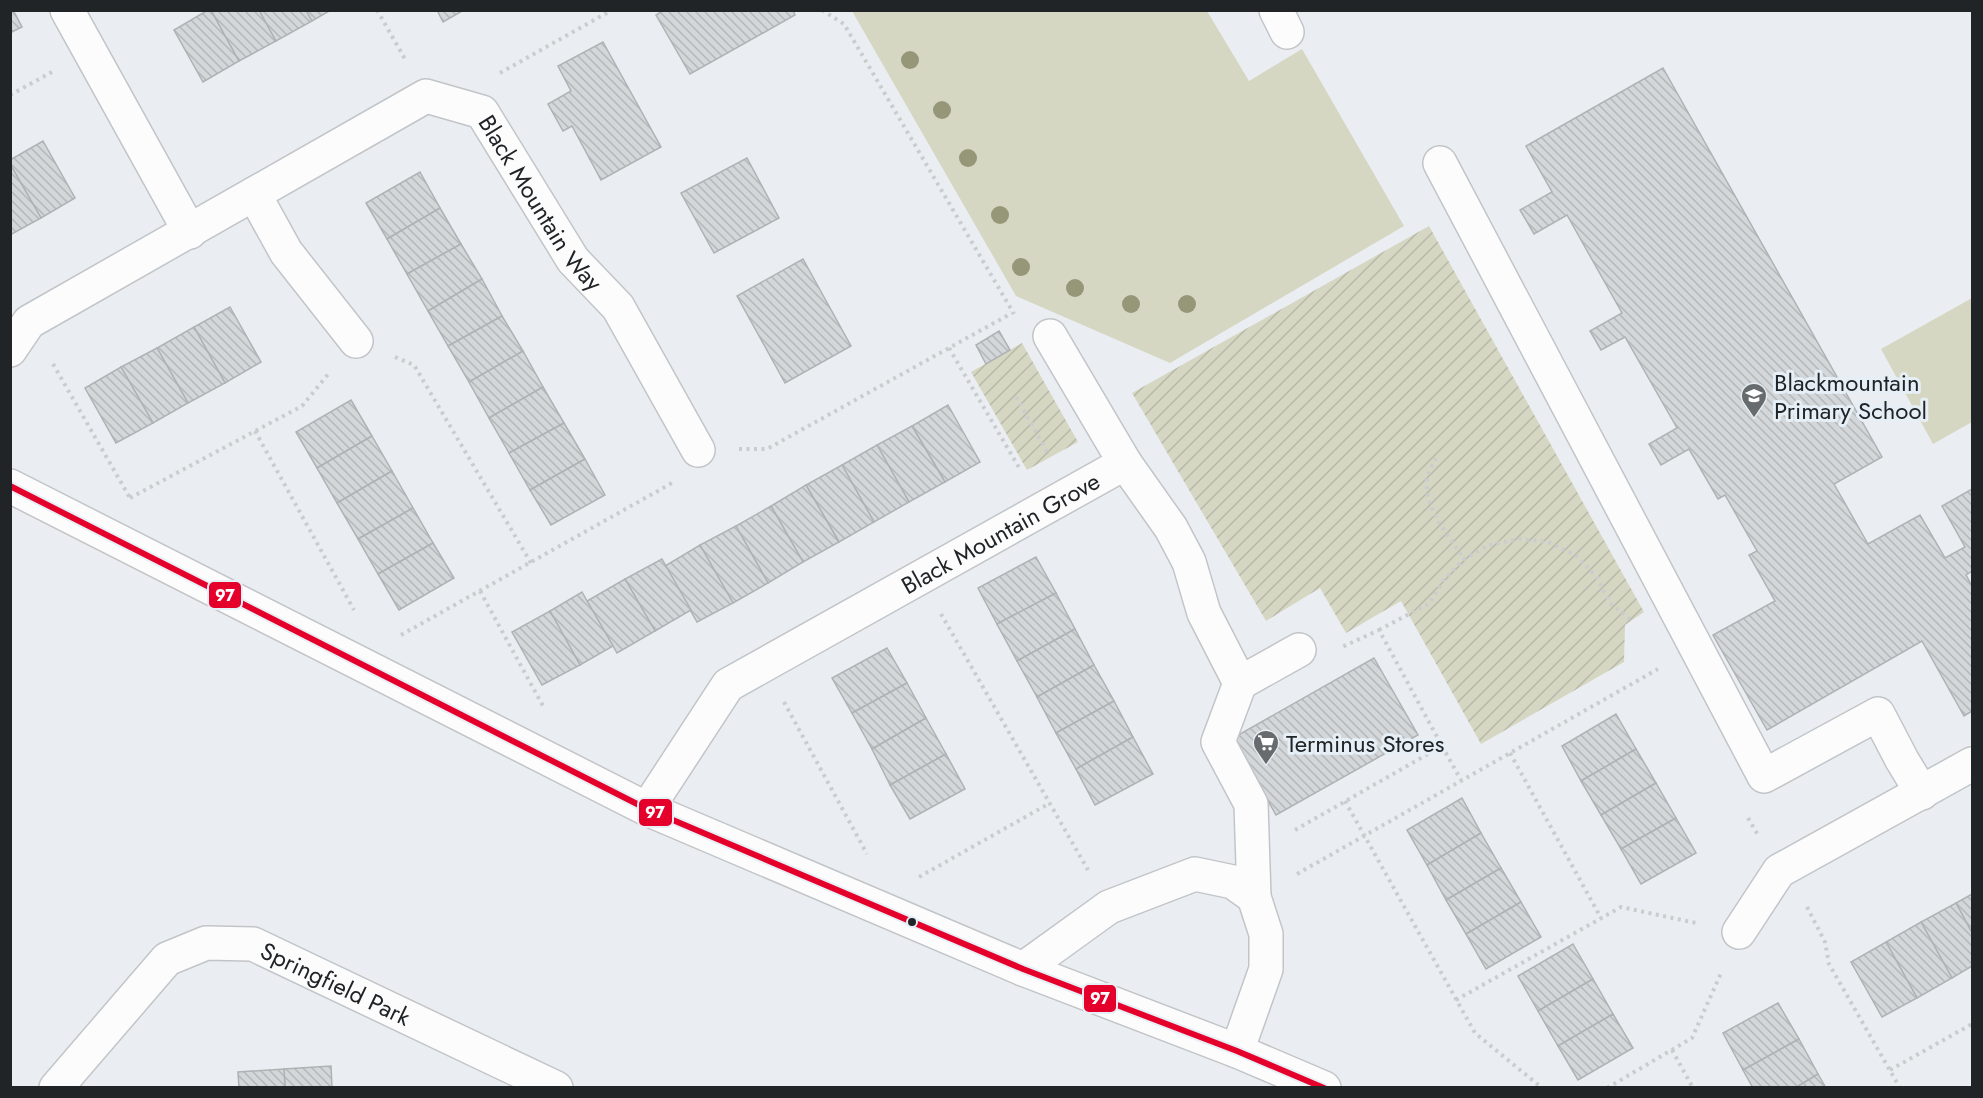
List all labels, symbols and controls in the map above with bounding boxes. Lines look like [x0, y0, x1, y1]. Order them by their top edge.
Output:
street label: Black Mountain Way [470, 108, 611, 299]
place label: Blackmountain Primary School [1774, 365, 1927, 428]
school or university icon: Blackmountain Primary School [1739, 381, 1769, 419]
street label: Black Mountain Grove [894, 463, 1106, 602]
line badge: 97 [208, 581, 242, 609]
text: 97 [215, 584, 235, 607]
place label: Terminus Stores [1286, 726, 1444, 761]
supermarket icon: Terminus Stores [1251, 728, 1281, 766]
line badge: 97 [638, 798, 673, 827]
text: 97 [645, 801, 665, 824]
unlabelled marker [906, 916, 918, 928]
street label: Springfield Park [255, 933, 417, 1034]
line badge: 97 [1083, 984, 1117, 1013]
text: 97 [1090, 987, 1110, 1010]

